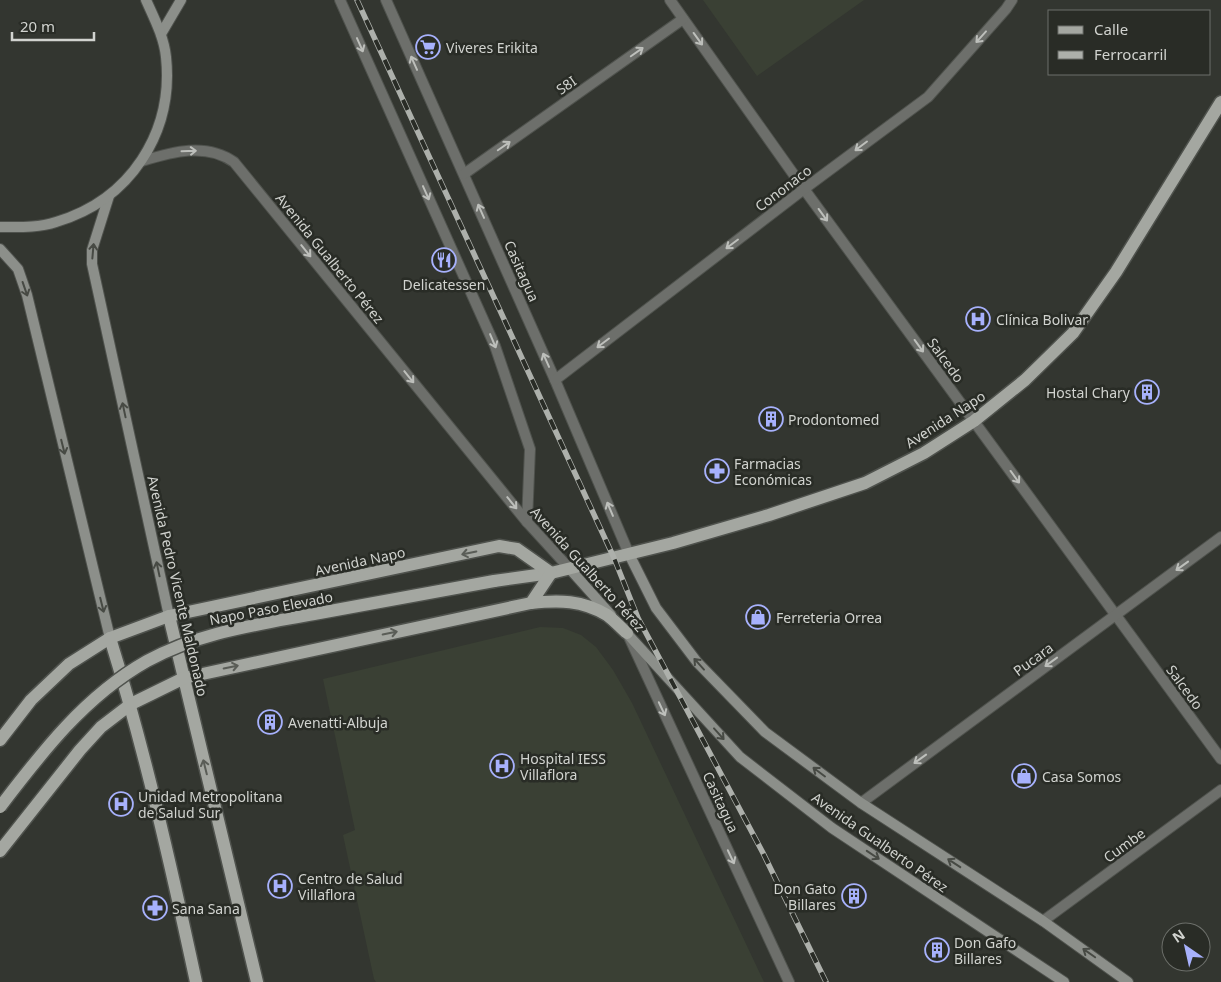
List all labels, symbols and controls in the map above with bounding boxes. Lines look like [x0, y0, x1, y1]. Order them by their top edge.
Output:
scale bar [12, 10, 95, 42]
legend [1048, 10, 1211, 75]
text: 20 m [20, 16, 55, 36]
text: Calle [1094, 19, 1128, 39]
one-way arrow [975, 31, 987, 44]
one-way arrow [693, 32, 703, 46]
supermarket icon: Viveres Erikita [415, 34, 441, 60]
one-way arrow [356, 37, 366, 52]
place label: Viveres Erikita [446, 38, 538, 57]
text: Ferrocarril [1094, 44, 1167, 64]
one-way arrow [630, 47, 644, 57]
one-way arrow [409, 56, 419, 71]
street label: S8I [552, 71, 580, 99]
one-way arrow [497, 141, 511, 151]
one-way arrow [855, 141, 868, 152]
one-way arrow [180, 146, 197, 156]
street label: Cononaco [751, 161, 815, 215]
one-way arrow [422, 185, 432, 200]
street label: Avenida Gualberto Pérez [272, 189, 389, 327]
one-way arrow [475, 204, 485, 219]
one-way arrow [817, 208, 828, 221]
street label: Casitagua [500, 237, 544, 305]
one-way arrow [726, 239, 739, 250]
one-way arrow [88, 244, 98, 260]
one-way arrow [301, 244, 312, 257]
restaurant icon: Delicatessen [431, 247, 457, 273]
place label: Delicatessen [403, 275, 485, 294]
one-way arrow [21, 281, 30, 297]
hospital icon: Clínica Bolivar [965, 306, 991, 332]
place label: Clínica Bolivar [996, 310, 1088, 329]
one-way arrow [488, 333, 498, 348]
street label: Salcedo [923, 334, 969, 386]
one-way arrow [596, 338, 610, 348]
one-way arrow [914, 339, 924, 353]
one-way arrow [540, 353, 550, 368]
one-way arrow [404, 370, 415, 383]
building icon: Hostal Chary [1134, 379, 1160, 405]
place label: Hostal Chary [1046, 383, 1131, 402]
street label: Avenida Napo [901, 386, 989, 452]
one-way arrow [118, 403, 128, 419]
building icon: Prodontomed [758, 406, 784, 432]
place label: Prodontomed [788, 410, 879, 429]
one-way arrow [59, 439, 68, 455]
place label: Farmacias Económicas [734, 454, 812, 489]
pharmacy icon: Farmacias Económicas [704, 458, 730, 484]
one-way arrow [1010, 470, 1020, 484]
street label: Avenida Pedro Vicente Maldonado [143, 474, 213, 698]
one-way arrow [506, 496, 517, 509]
street label: Avenida Gualberto Pérez [527, 502, 650, 636]
one-way arrow [604, 502, 614, 517]
street label: Avenida Napo [313, 542, 407, 580]
one-way arrow [461, 549, 477, 558]
one-way arrow [153, 561, 163, 577]
one-way arrow [1175, 561, 1189, 571]
street label: Napo Paso Elevado [208, 587, 334, 629]
one-way arrow [98, 597, 107, 613]
shop icon: Ferreteria Orrea [745, 604, 771, 630]
place label: Ferreteria Orrea [776, 608, 882, 627]
one-way arrow [382, 628, 398, 637]
street label: Pucara [1009, 638, 1057, 680]
one-way arrow [693, 657, 705, 670]
one-way arrow [1045, 657, 1058, 668]
street label: Salcedo [1162, 661, 1208, 713]
one-way arrow [223, 662, 239, 671]
one-way arrow [658, 701, 668, 716]
building icon: Avenatti-Albuja [257, 709, 283, 735]
place label: Avenatti-Albuja [288, 713, 388, 732]
one-way arrow [713, 727, 725, 740]
place label: Hospital IESS Villaflora [520, 749, 606, 784]
hospital icon: Hospital IESS Villaflora [489, 753, 515, 779]
one-way arrow [913, 754, 927, 764]
one-way arrow [200, 759, 209, 775]
shop icon: Casa Somos [1011, 763, 1037, 789]
one-way arrow [813, 767, 826, 778]
place label: Casa Somos [1042, 767, 1122, 786]
street label: Casitagua [699, 769, 743, 835]
place label: Unidad Metropolitana de Salud Sur [138, 787, 283, 822]
street label: Avenida Gualberto Pérez [808, 788, 952, 897]
hospital icon: Unidad Metropolitana de Salud Sur [108, 791, 134, 817]
street label: Cumbe [1099, 823, 1149, 867]
one-way arrow [727, 849, 736, 864]
one-way arrow [866, 850, 880, 860]
one-way arrow [947, 858, 961, 868]
place label: Centro de Salud Villaflora [298, 869, 403, 904]
hospital icon: Centro de Salud Villaflora [267, 873, 293, 899]
place label: Don Gato Billares [773, 879, 836, 914]
building icon: Don Gato Billares [841, 883, 867, 909]
pharmacy icon: Sana Sana [142, 895, 168, 921]
place label: Sana Sana [172, 899, 240, 918]
north arrow [1161, 922, 1211, 972]
text: N [1168, 925, 1188, 947]
place label: Don Gafo Billares [954, 933, 1016, 968]
building icon: Don Gafo Billares [924, 937, 950, 963]
one-way arrow [1082, 948, 1096, 958]

